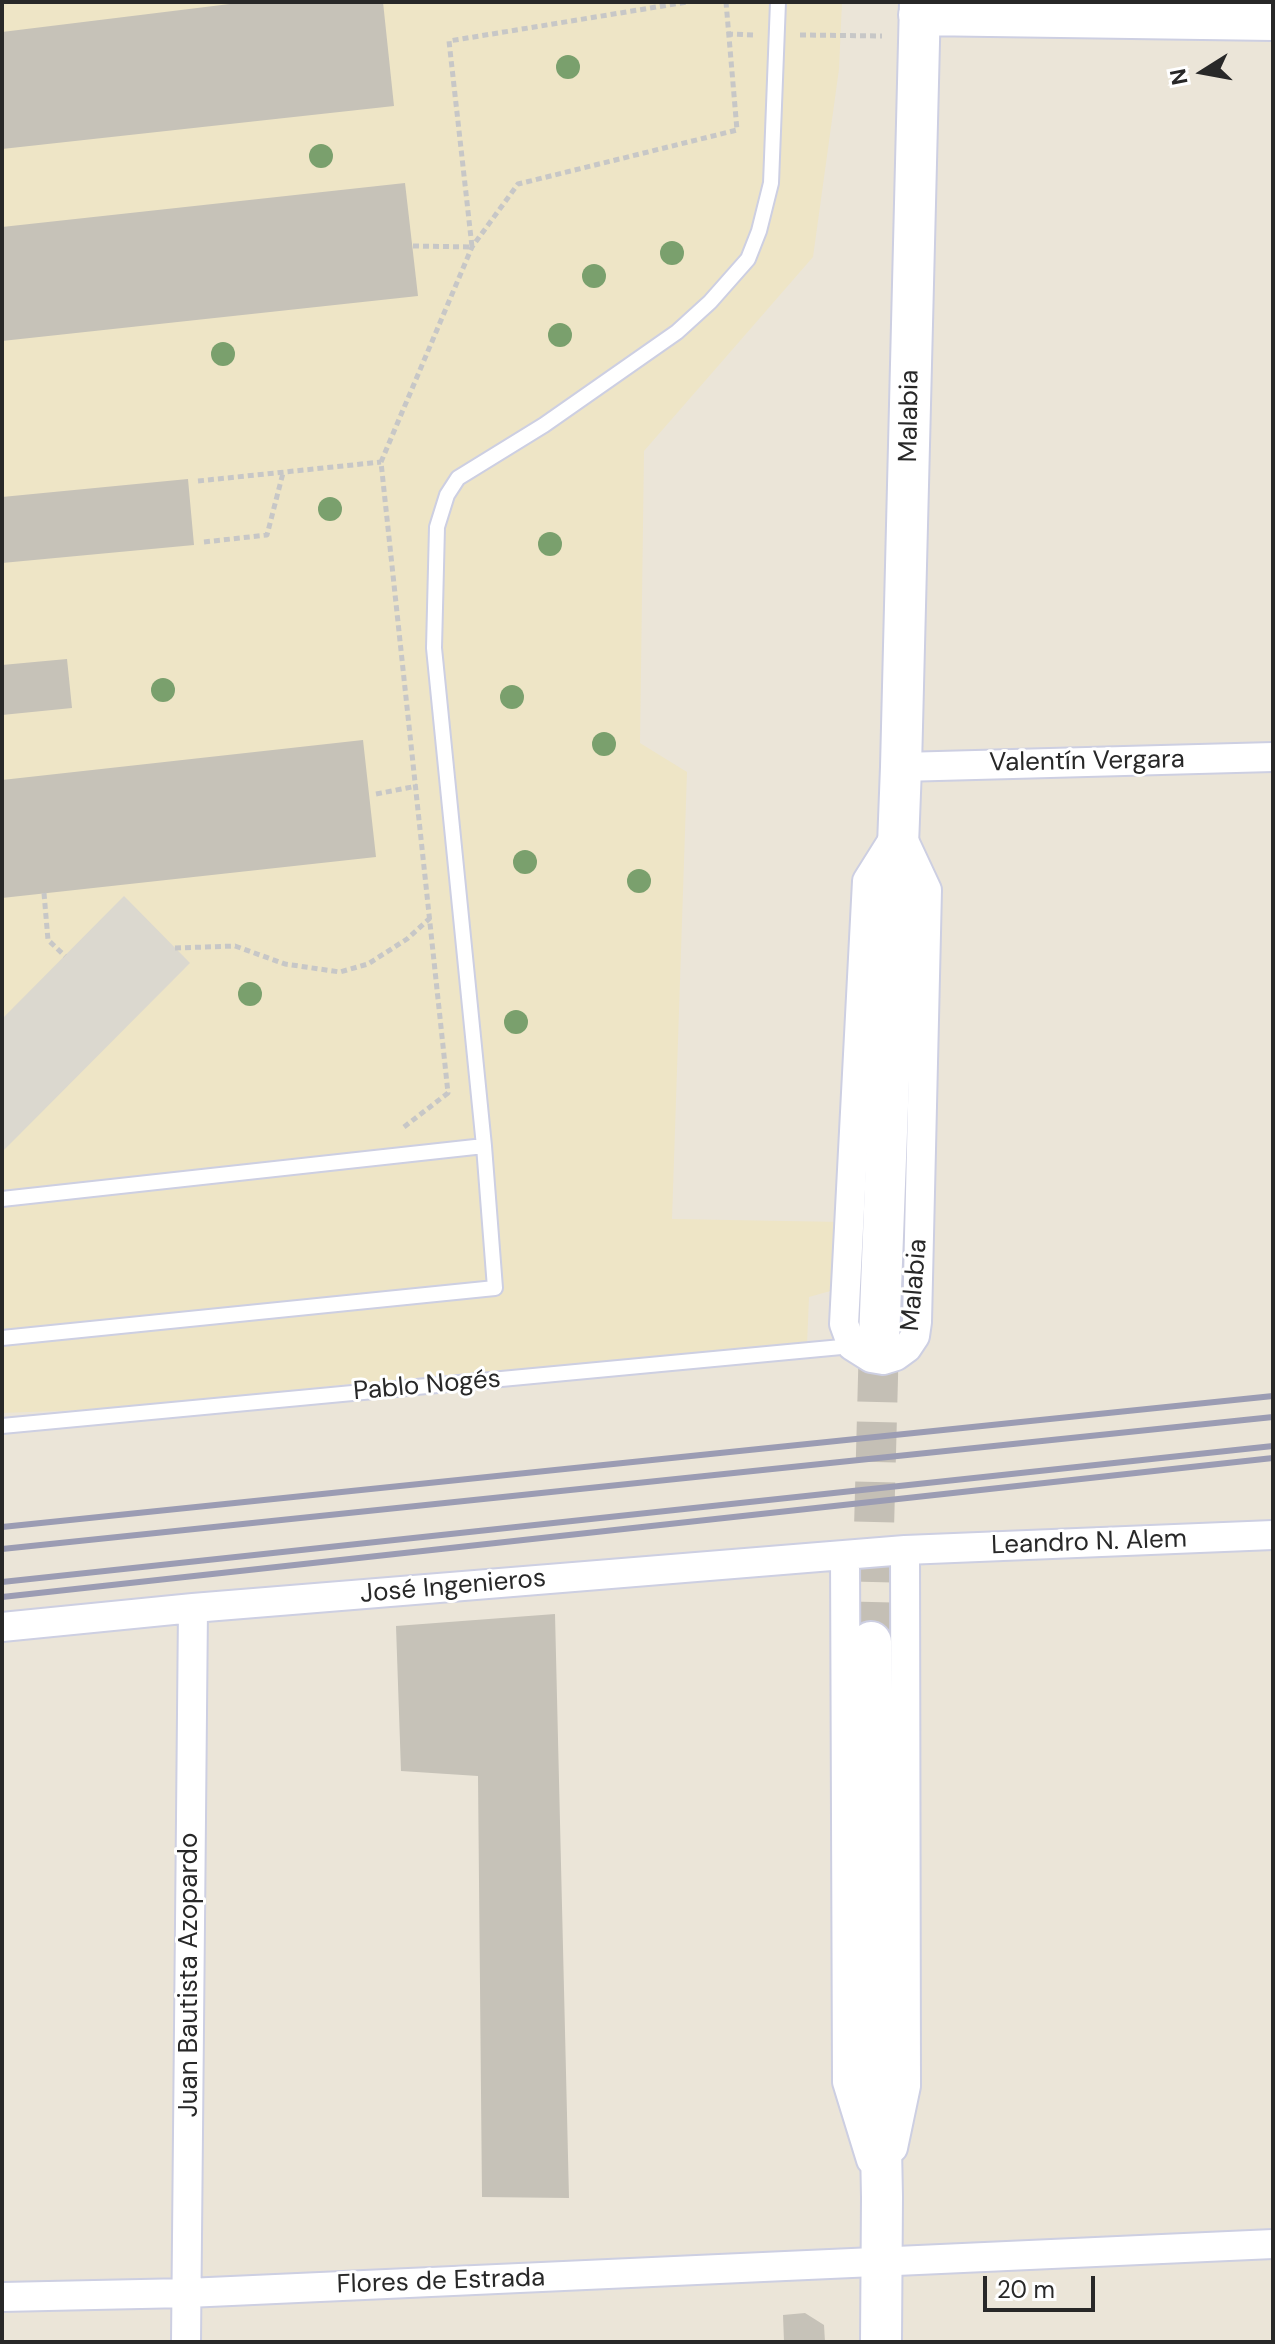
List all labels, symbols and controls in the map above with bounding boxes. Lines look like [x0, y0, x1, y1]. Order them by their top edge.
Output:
north arrow [1163, 32, 1243, 112]
text: N [1163, 66, 1195, 87]
street label: Malabia [894, 369, 926, 463]
street label: Valentín Vergara [989, 745, 1185, 779]
street label: Malabia [895, 1238, 935, 1332]
street label: Pablo Nogés [352, 1364, 502, 1408]
street label: Leandro N. Alem [991, 1524, 1187, 1562]
street label: José Ingenieros [359, 1563, 547, 1611]
street label: Juan Bautista Azopardo [174, 1833, 206, 2117]
scale bar [987, 2260, 1099, 2310]
street label: Flores de Estrada [336, 2263, 546, 2301]
text: 20 m [997, 2274, 1055, 2305]

